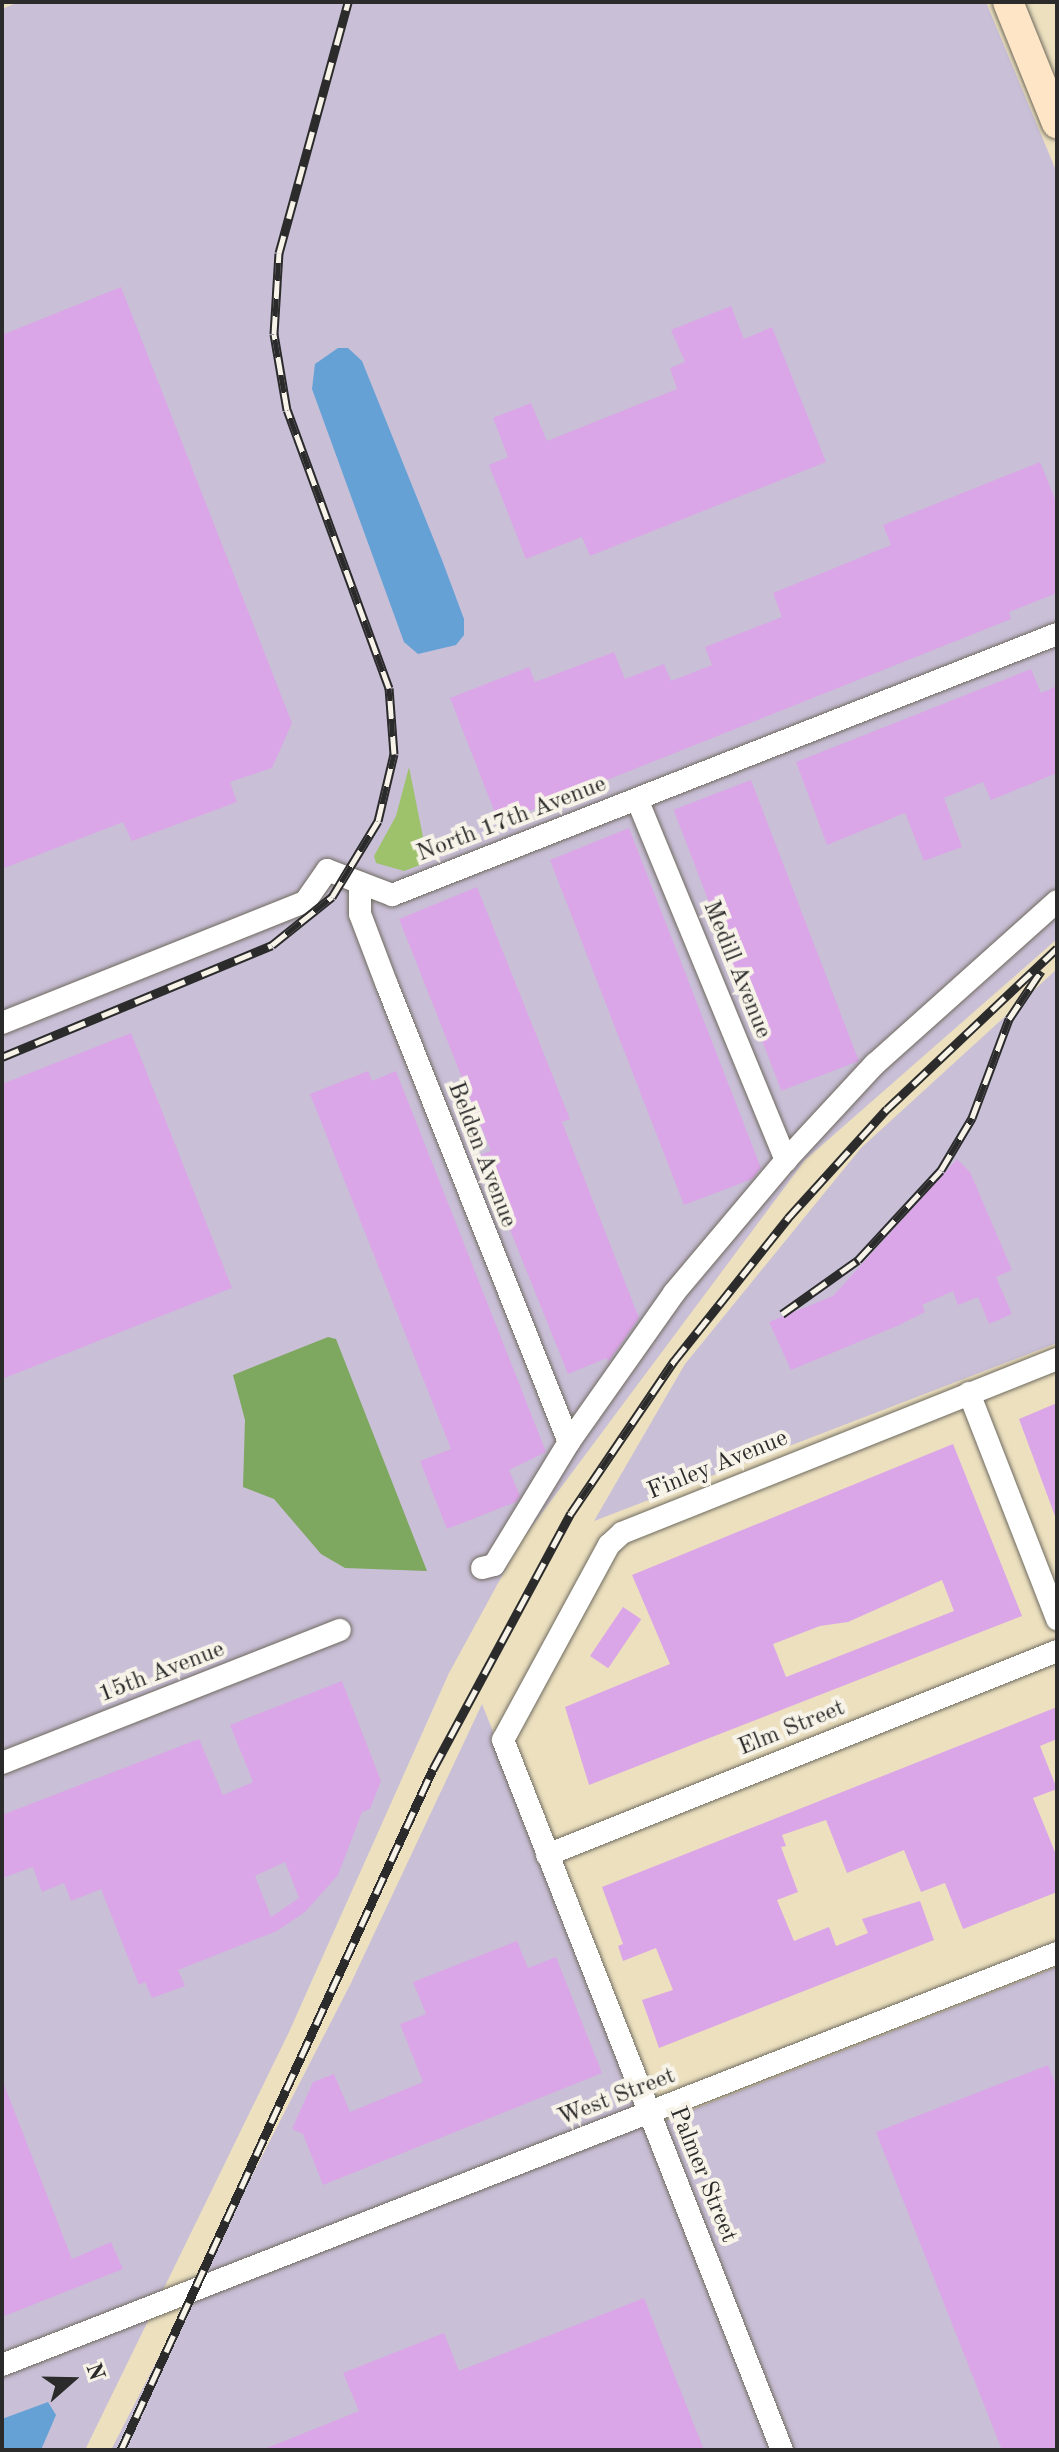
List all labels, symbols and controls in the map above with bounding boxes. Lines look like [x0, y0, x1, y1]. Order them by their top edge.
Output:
street label: North 17th Avenue [413, 771, 611, 869]
street label: Medill Avenue [695, 897, 777, 1043]
street label: Belden Avenue [440, 1078, 522, 1232]
street label: Finley Avenue [644, 1425, 792, 1507]
street label: 15th Avenue [95, 1636, 229, 1710]
street label: Elm Street [734, 1695, 850, 1763]
street label: West Street [554, 2062, 680, 2134]
street label: Palmer Street [662, 2103, 742, 2247]
north arrow [32, 2340, 112, 2420]
text: N [81, 2360, 108, 2383]

